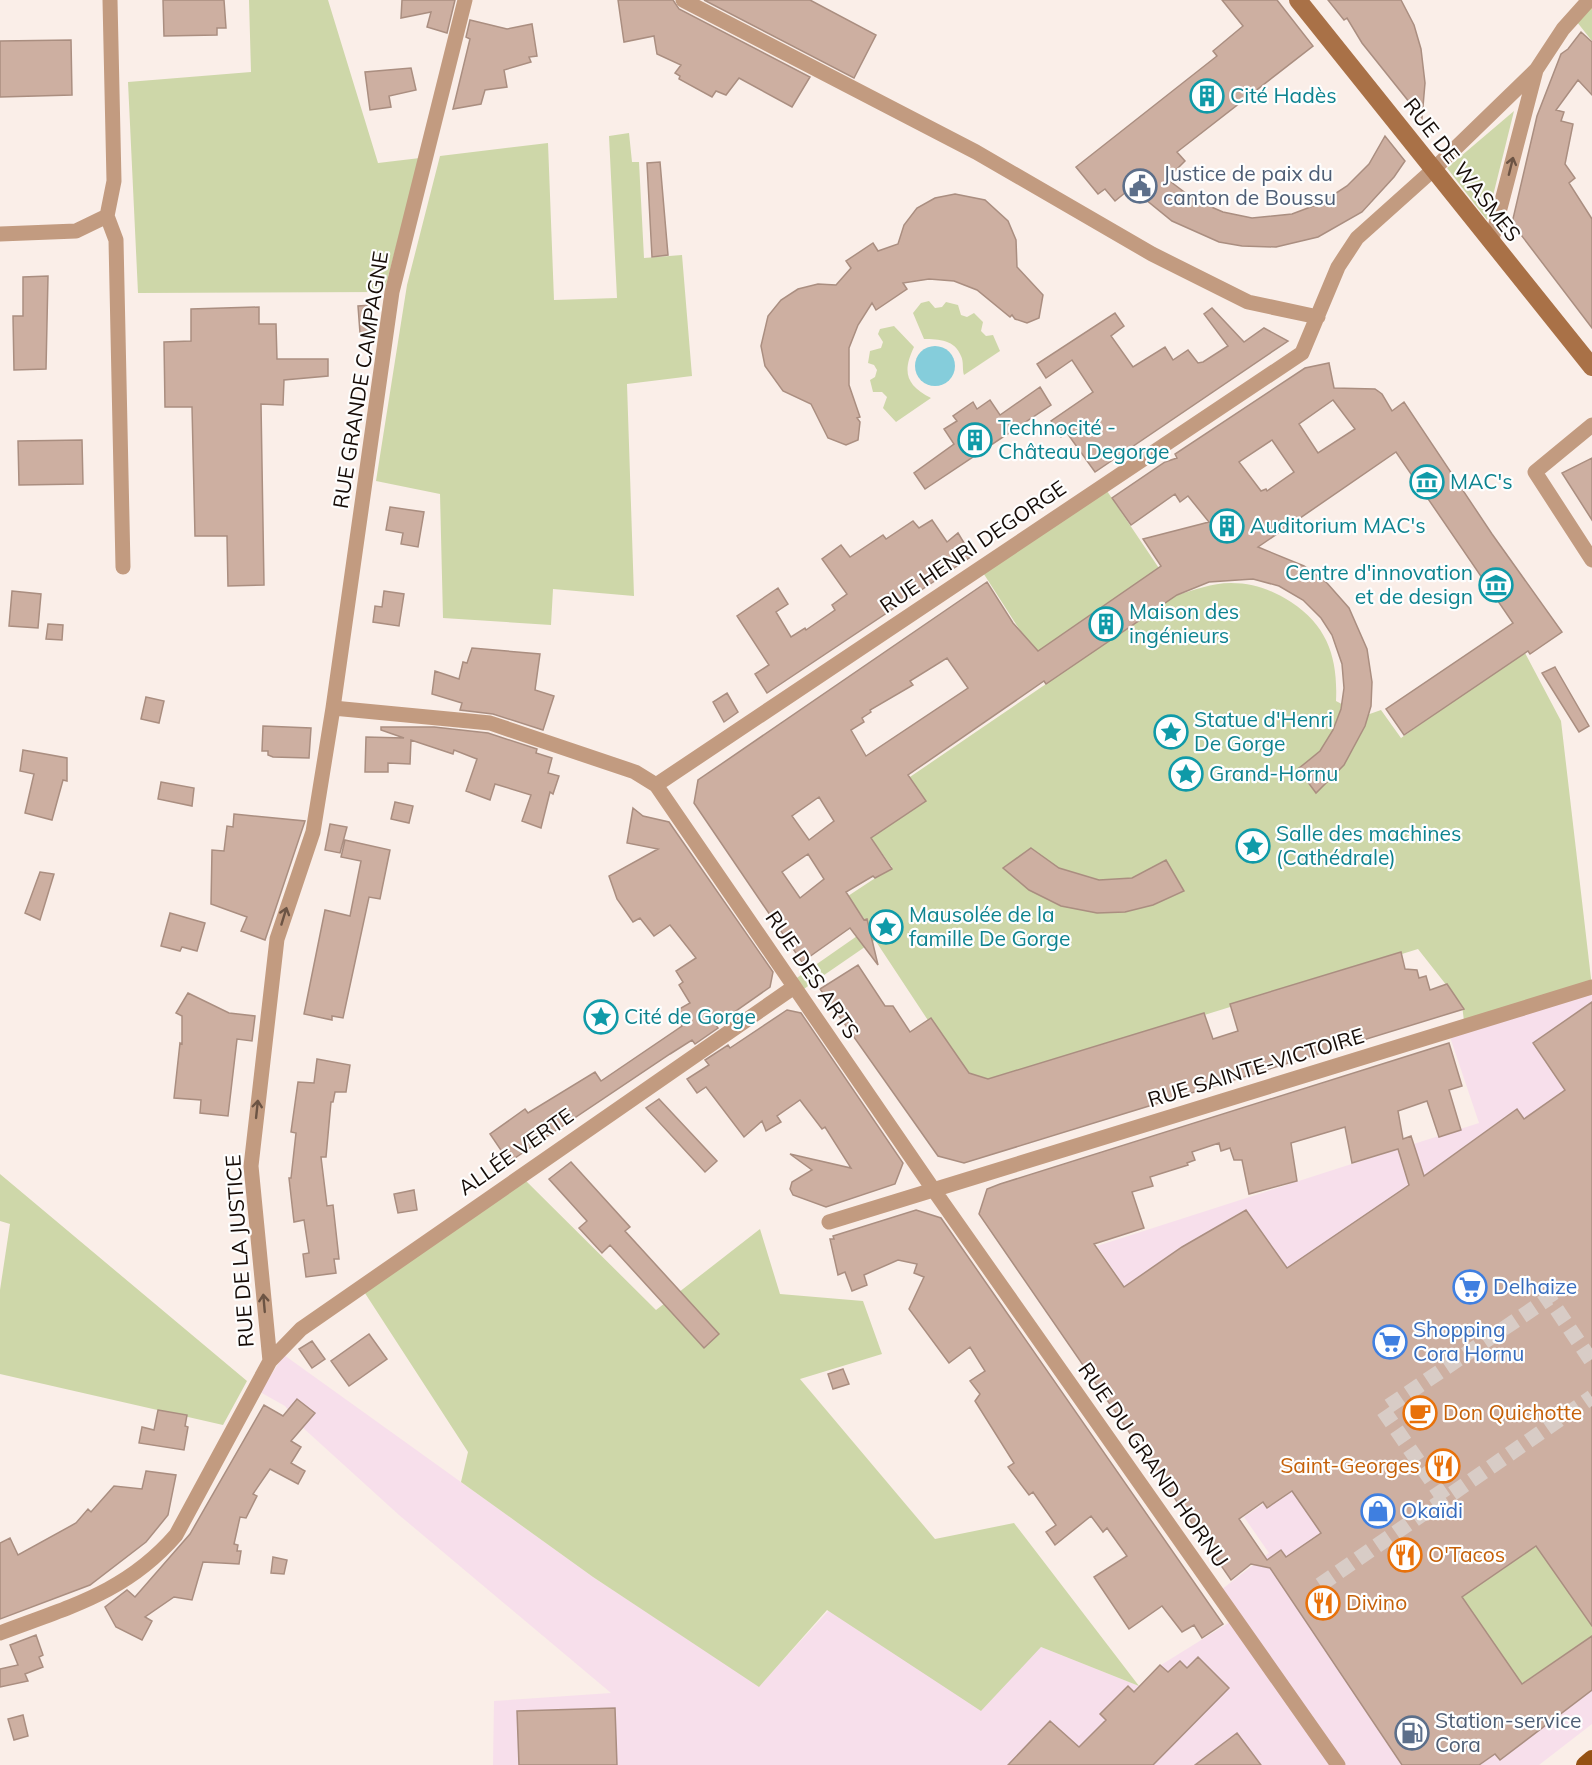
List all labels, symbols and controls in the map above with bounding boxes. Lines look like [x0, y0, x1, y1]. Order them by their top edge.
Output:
building icon: Cité Hadès [1189, 78, 1225, 114]
place label: Cité Hadès [1230, 82, 1337, 108]
street label: RUE DE WASMES [1399, 92, 1527, 246]
one-way arrow [1506, 157, 1517, 176]
place label: Justice de paix du canton de Boussu [1163, 160, 1336, 210]
public building icon: Justice de paix du canton de Boussu [1122, 168, 1158, 204]
street label: RUE GRANDE CAMPAGNE [327, 249, 393, 510]
place label: Technocité - Château Degorge [998, 414, 1169, 464]
building icon: Technocité - Château Degorge [957, 422, 993, 458]
museum icon: MAC's [1409, 464, 1445, 500]
place label: MAC's [1450, 468, 1513, 494]
street label: RUE HENRI DEGORGE [874, 474, 1070, 618]
building icon: Auditorium MAC's [1209, 508, 1245, 544]
place label: Auditorium MAC's [1250, 512, 1426, 538]
place label: Centre d'innovation et de design [1285, 559, 1473, 609]
museum icon: Centre d'innovation et de design [1478, 567, 1514, 603]
place label: Maison des ingénieurs [1129, 598, 1239, 648]
building icon: Maison des ingénieurs [1088, 606, 1124, 642]
place label: Statue d'Henri De Gorge [1194, 706, 1333, 756]
place icon: Statue d'Henri De Gorge [1153, 714, 1189, 750]
place icon: Grand-Hornu [1168, 756, 1204, 792]
place label: Grand-Hornu [1209, 760, 1339, 786]
place label: Salle des machines (Cathédrale) [1276, 820, 1461, 870]
place icon: Salle des machines (Cathédrale) [1235, 828, 1271, 864]
place label: Mausolée de la famille De Gorge [909, 901, 1070, 951]
street label: RUE DES ARTS [760, 905, 865, 1043]
one-way arrow [279, 907, 290, 926]
place icon: Mausolée de la famille De Gorge [868, 909, 904, 945]
place icon: Cité de Gorge [583, 999, 619, 1035]
place label: Cité de Gorge [624, 1003, 756, 1029]
street label: RUE SAINTE-VICTOIRE [1144, 1022, 1367, 1112]
one-way arrow [252, 1100, 263, 1119]
street label: ALLÉE VERTE [453, 1102, 578, 1200]
street label: RUE DE LA JUSTICE [219, 1154, 259, 1348]
supermarket icon: Delhaize [1452, 1269, 1488, 1305]
place label: Delhaize [1493, 1273, 1577, 1299]
one-way arrow [258, 1294, 269, 1314]
place label: Shopping Cora Hornu [1413, 1316, 1524, 1366]
supermarket icon: Shopping Cora Hornu [1372, 1324, 1408, 1360]
street label: RUE DU GRAND HORNU [1073, 1357, 1234, 1572]
cafe icon: Don Quichotte [1402, 1395, 1438, 1431]
place label: Don Quichotte [1443, 1399, 1582, 1425]
restaurant icon: Saint-Georges [1425, 1448, 1461, 1484]
place label: Saint-Georges [1280, 1452, 1420, 1478]
shop icon: Okaïdi [1360, 1493, 1396, 1529]
place label: Okaïdi [1401, 1497, 1463, 1523]
restaurant icon: O'Tacos [1387, 1537, 1423, 1573]
place label: O'Tacos [1428, 1541, 1505, 1567]
restaurant icon: Divino [1305, 1585, 1341, 1621]
place label: Divino [1346, 1589, 1407, 1615]
place label: Station-service Cora [1435, 1707, 1582, 1757]
fuel station icon: Station-service Cora [1394, 1715, 1430, 1751]

